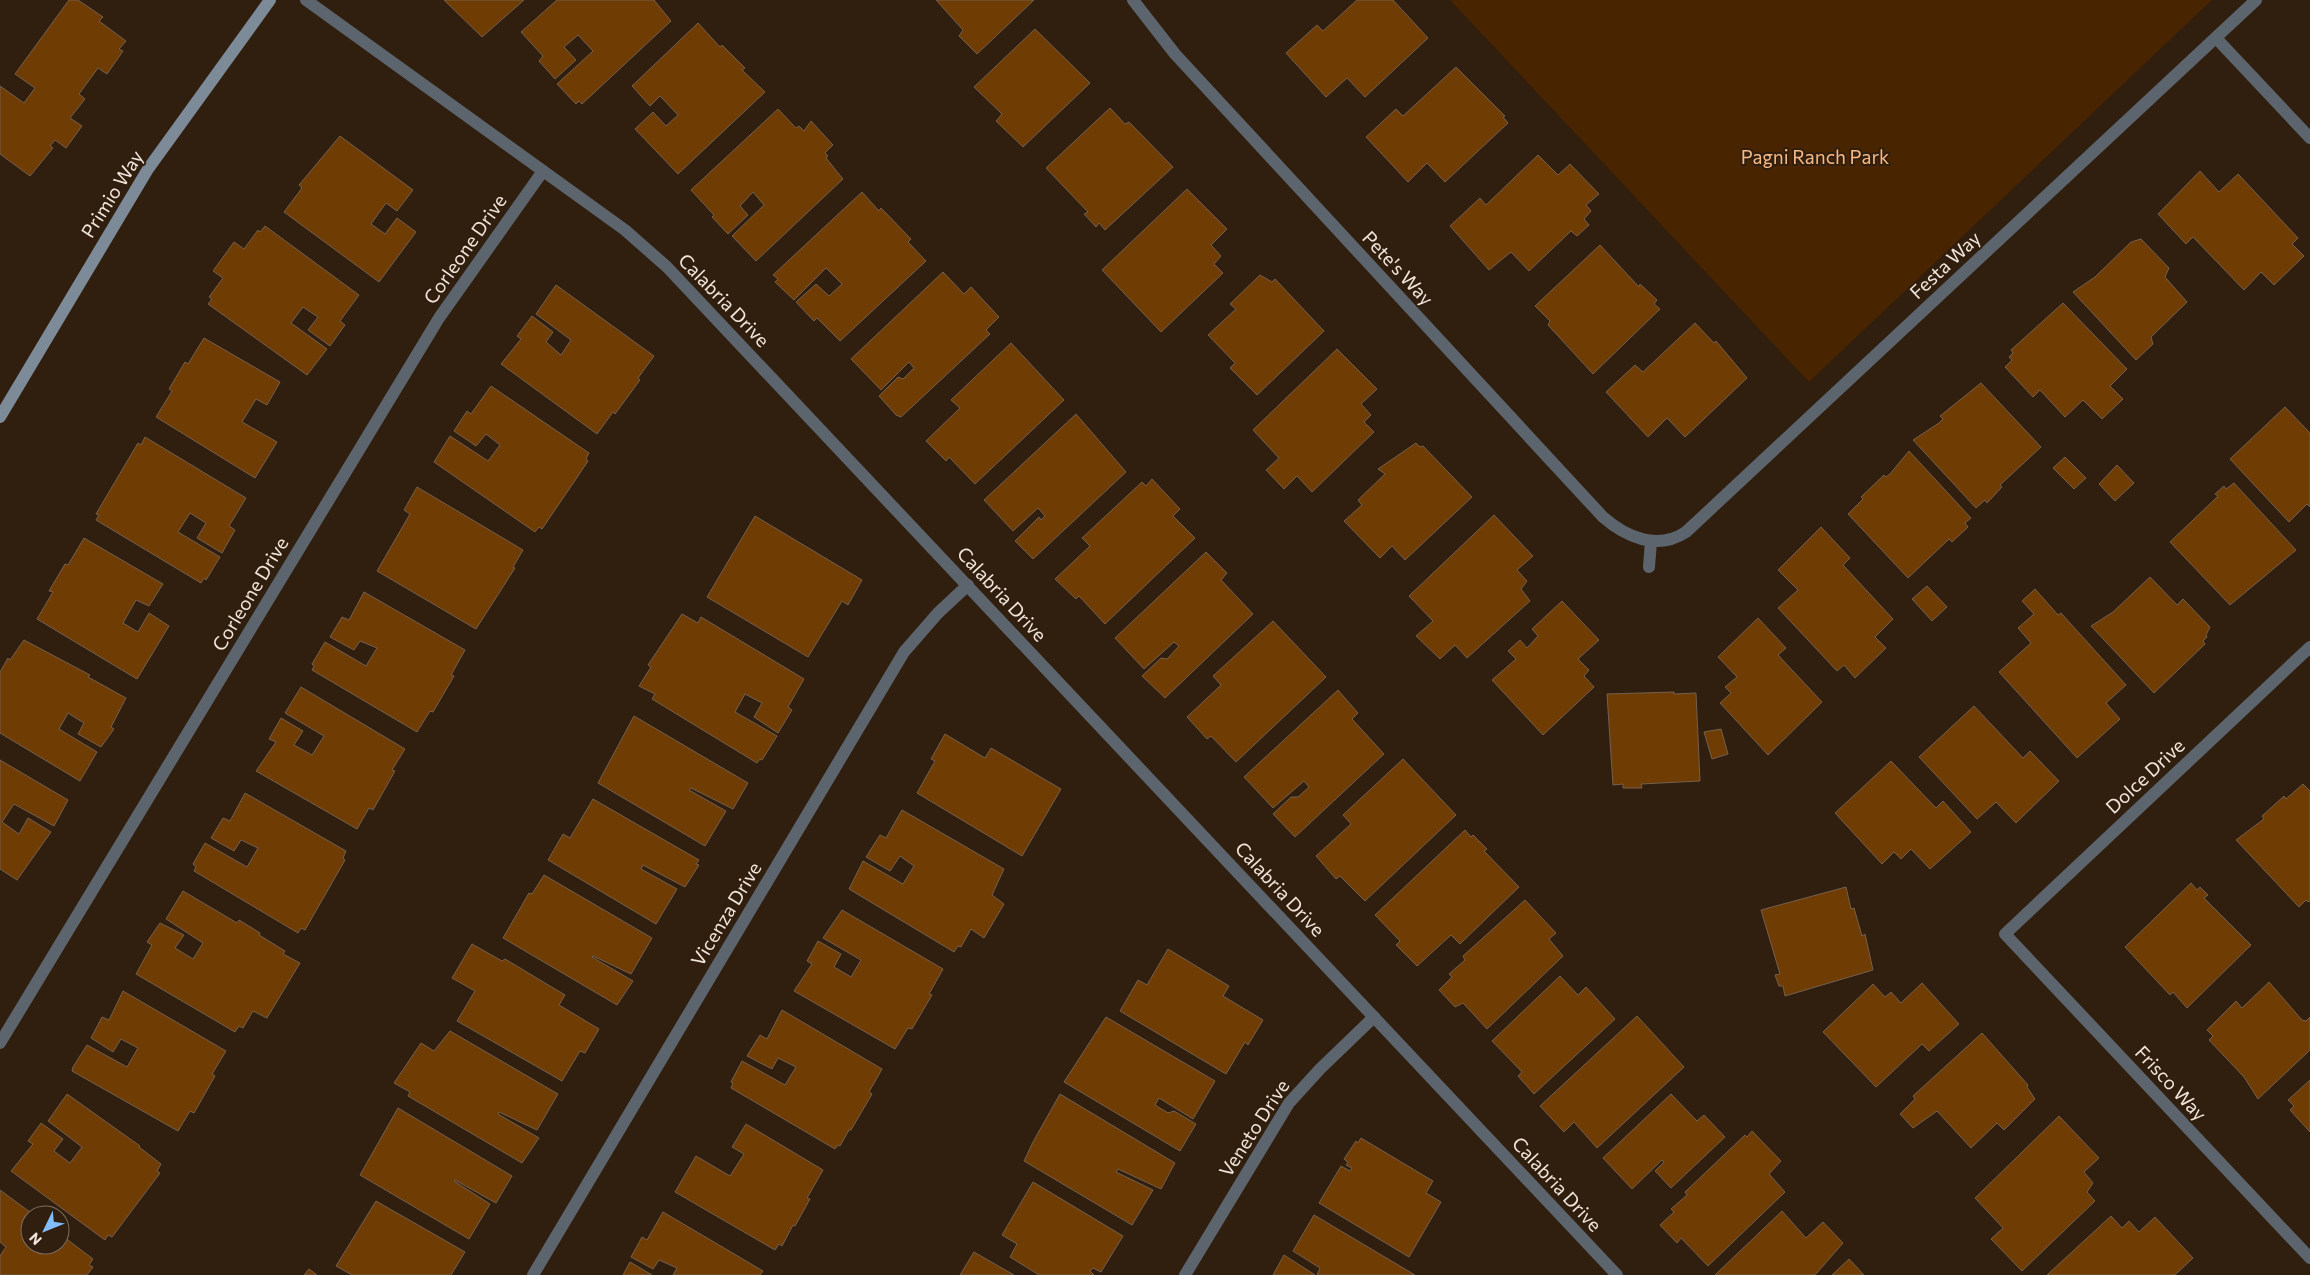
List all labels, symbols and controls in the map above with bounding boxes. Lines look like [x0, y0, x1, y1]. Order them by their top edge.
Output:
park label: Pagni Ranch Park [1741, 145, 1889, 168]
street label: Primio Way [76, 146, 148, 242]
street label: Corleone Drive [418, 189, 511, 308]
street label: Pete's Way [1358, 226, 1439, 310]
street label: Festa Way [1904, 226, 1985, 303]
street label: Calabria Drive [674, 248, 775, 351]
street label: Corleone Drive [207, 533, 293, 655]
street label: Calabria Drive [953, 542, 1052, 646]
street label: Dolce Drive [2101, 733, 2189, 818]
street label: Calabria Drive [1231, 837, 1330, 941]
street label: Vicenza Drive [686, 858, 766, 970]
street label: Frisco Way [2131, 1040, 2212, 1125]
street label: Veneto Drive [1214, 1075, 1293, 1181]
street label: Calabria Drive [1508, 1132, 1607, 1236]
north arrow [20, 1205, 70, 1255]
text: N [25, 1230, 45, 1249]

